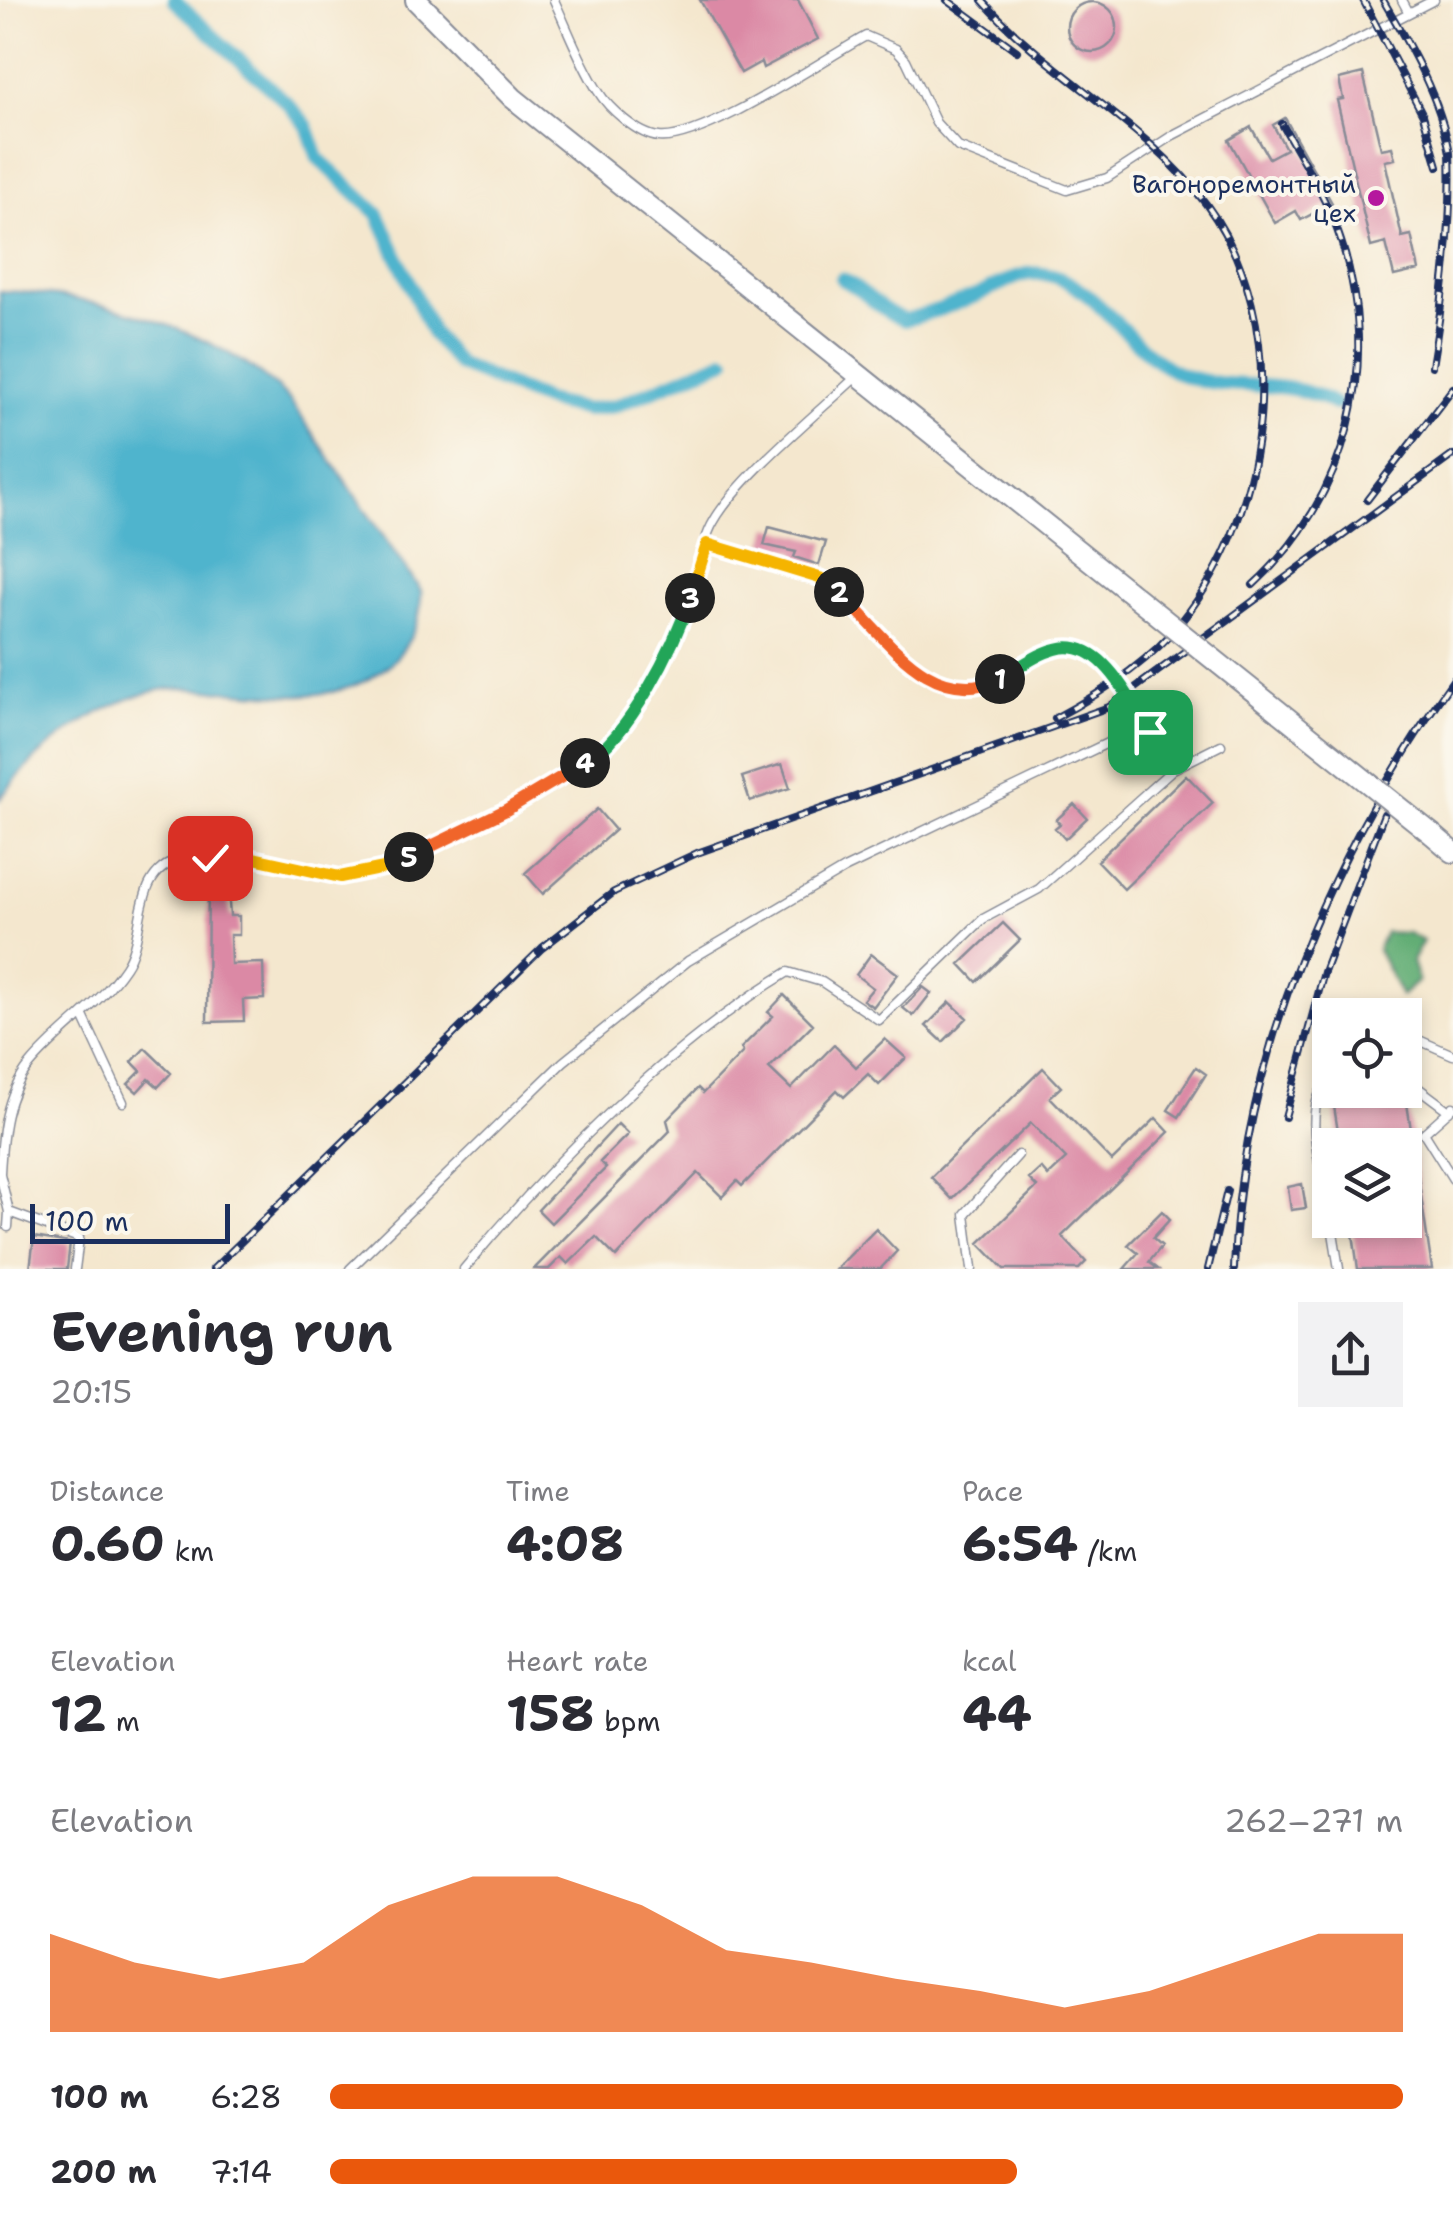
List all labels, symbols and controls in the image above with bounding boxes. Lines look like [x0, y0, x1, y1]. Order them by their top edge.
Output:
place label: Вагоноремонтный цех [1132, 167, 1356, 230]
marker: Вагоноремонтный цех [1365, 187, 1387, 209]
pin: 2 [814, 567, 864, 617]
pin: 3 [665, 573, 715, 623]
text: 2 [829, 573, 849, 611]
text: 3 [680, 579, 700, 617]
pin: 1 [975, 654, 1025, 704]
text: 1 [994, 660, 1006, 698]
pin [1108, 690, 1193, 775]
icon: arrive [1123, 705, 1178, 760]
pin: 4 [560, 738, 610, 788]
text: 4 [575, 744, 595, 782]
pin [168, 816, 253, 901]
icon: check [183, 831, 238, 886]
pin: 5 [384, 832, 434, 882]
text: 5 [400, 838, 418, 876]
map controls [1312, 998, 1422, 1238]
button: locate [1312, 998, 1422, 1108]
button: layers [1312, 1128, 1422, 1238]
scale bar [30, 1199, 230, 1244]
text: 100 m [45, 1202, 129, 1240]
text: Evening run [50, 1295, 393, 1369]
button: share [1298, 1302, 1403, 1407]
text: 20:15 [50, 1370, 132, 1413]
text: Distance [50, 1472, 165, 1510]
text: Time [506, 1472, 570, 1510]
text: Pace [962, 1472, 1024, 1510]
text: 0.60 [50, 1510, 165, 1577]
text: 4:08 [506, 1510, 624, 1577]
text: 6:54 [962, 1510, 1078, 1577]
text: km [165, 1532, 214, 1570]
text: /km [1078, 1532, 1138, 1570]
text: Elevation [50, 1642, 175, 1680]
text: Heart rate [506, 1642, 649, 1680]
text: kcal [962, 1642, 1016, 1680]
text: 12 [50, 1680, 106, 1747]
text: 158 [506, 1680, 595, 1747]
text: 44 [962, 1680, 1032, 1747]
text: m [106, 1702, 140, 1740]
text: bpm [595, 1702, 661, 1740]
text: Elevation [50, 1799, 193, 1842]
text: 262–271 m [1224, 1799, 1403, 1842]
text: 100 m [50, 2075, 149, 2118]
text: 6:28 [210, 2075, 282, 2118]
text: 200 m [50, 2150, 157, 2193]
text: 7:14 [210, 2150, 272, 2193]

